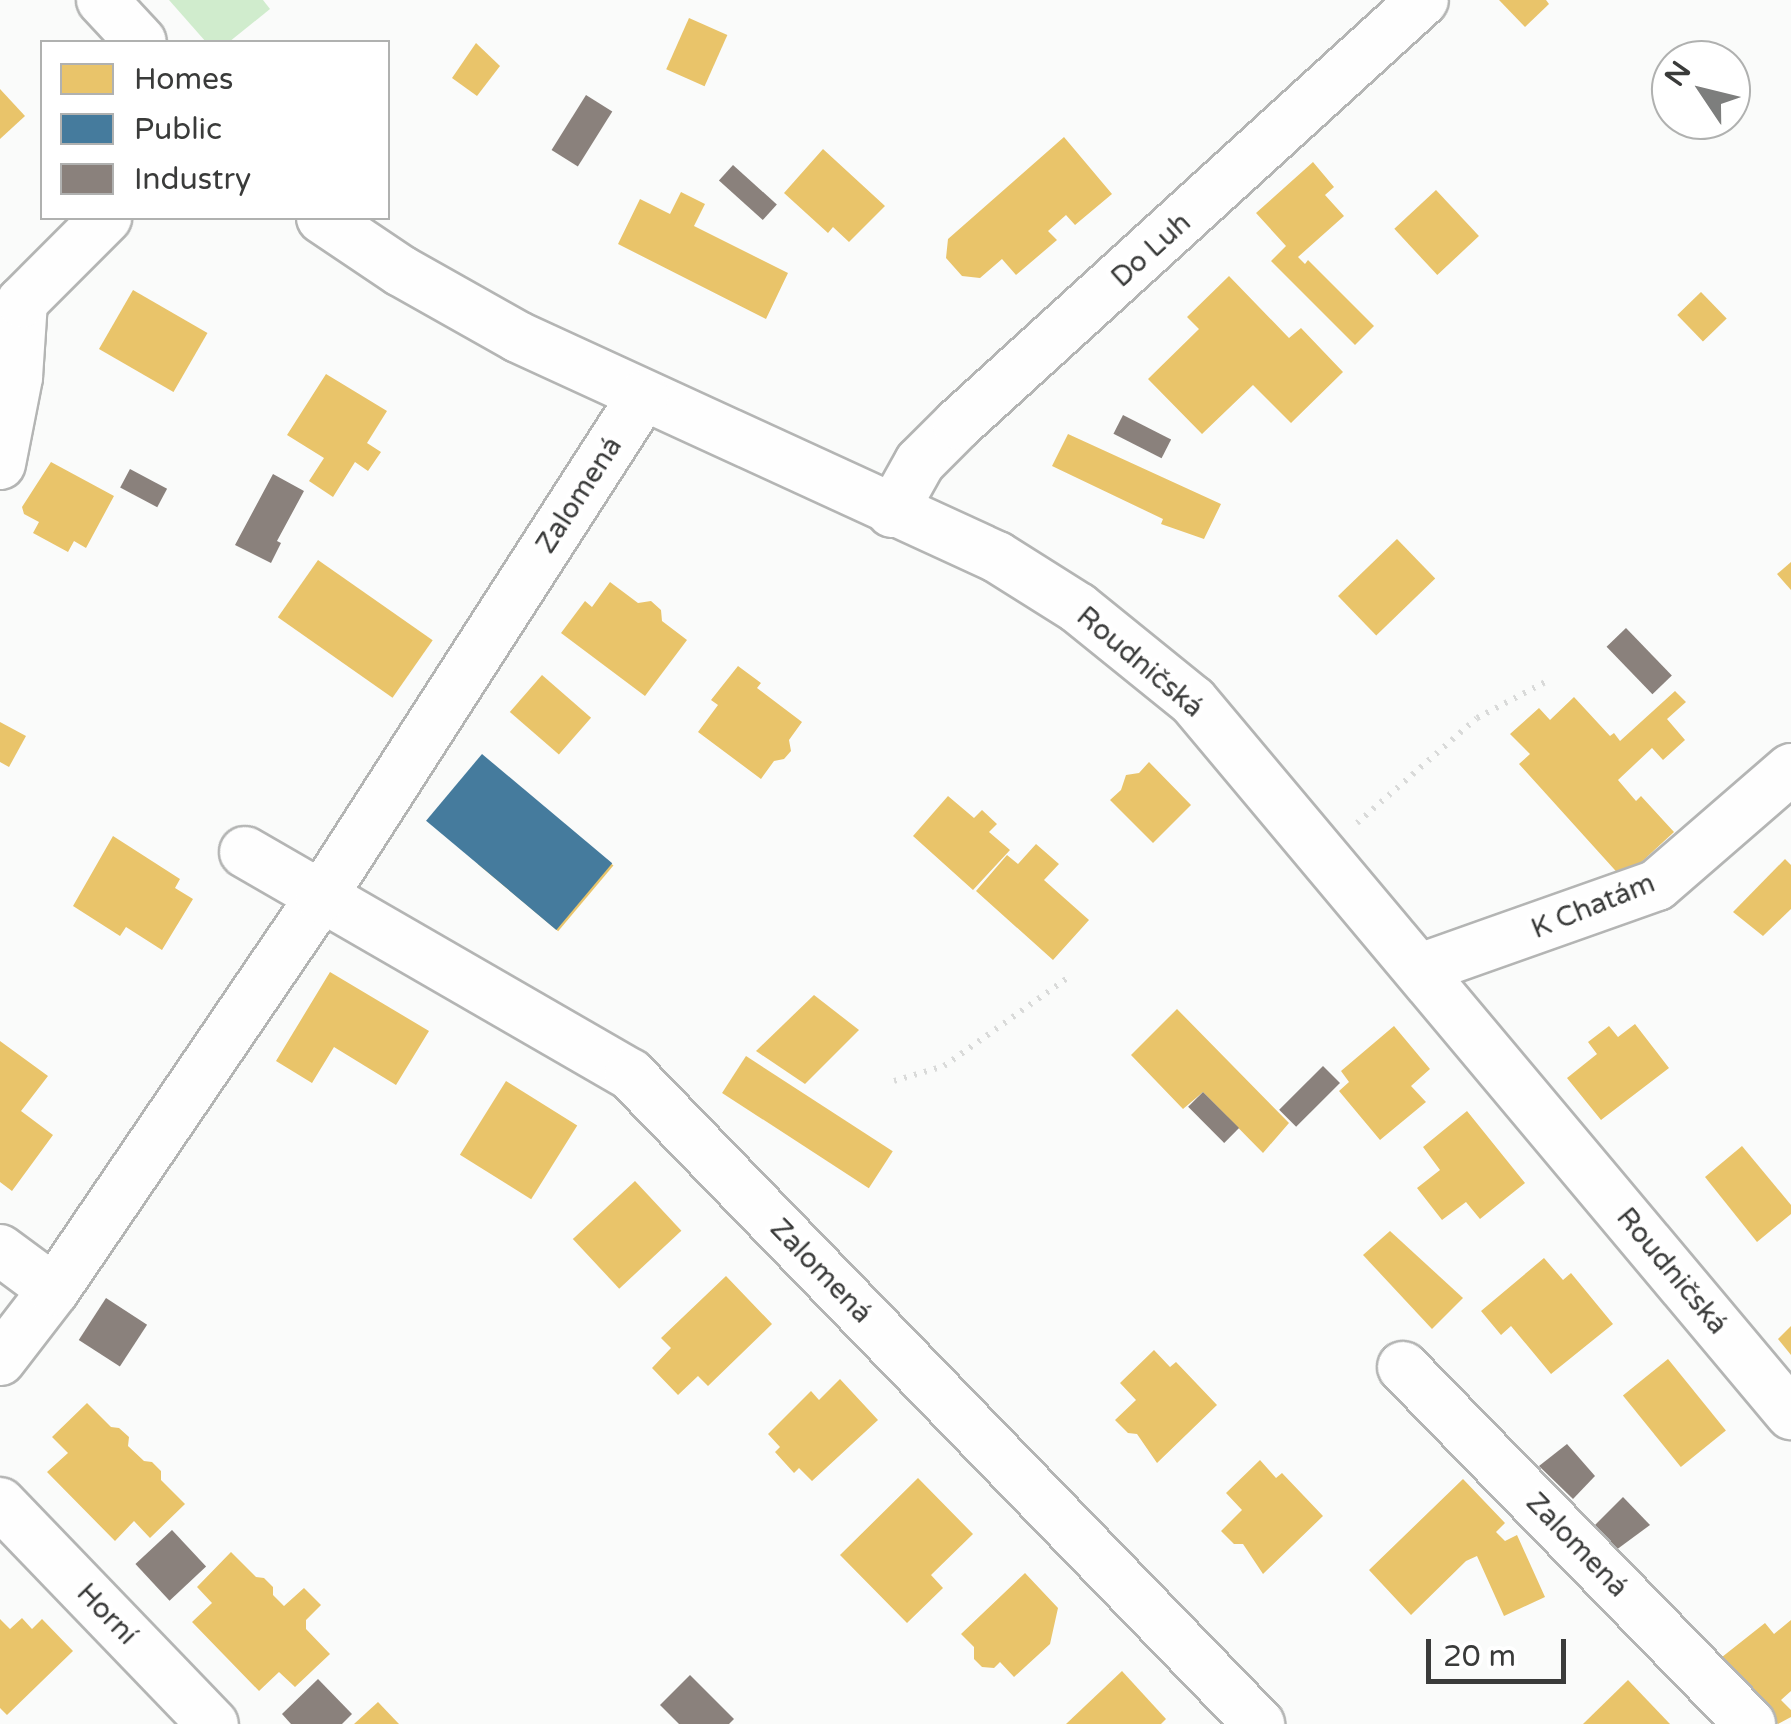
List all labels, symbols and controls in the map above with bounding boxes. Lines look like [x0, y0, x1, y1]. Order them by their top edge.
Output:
legend [40, 40, 390, 220]
north arrow [1651, 40, 1751, 140]
text: N [1658, 55, 1698, 93]
text: Homes [134, 61, 233, 98]
text: Public [134, 111, 222, 148]
text: Industry [134, 161, 251, 198]
street label: Do Luh [1104, 206, 1198, 294]
street label: Zalomená [529, 431, 629, 559]
street label: Roudničská [1070, 599, 1210, 725]
street label: K Chatám [1526, 866, 1660, 946]
street label: Roudničská [1609, 1201, 1735, 1341]
street label: Zalomená [763, 1212, 879, 1330]
street label: Zalomená [1519, 1486, 1635, 1604]
street label: Horní [70, 1576, 144, 1652]
scale bar [1431, 1619, 1571, 1681]
text: 20 m [1443, 1638, 1516, 1675]

